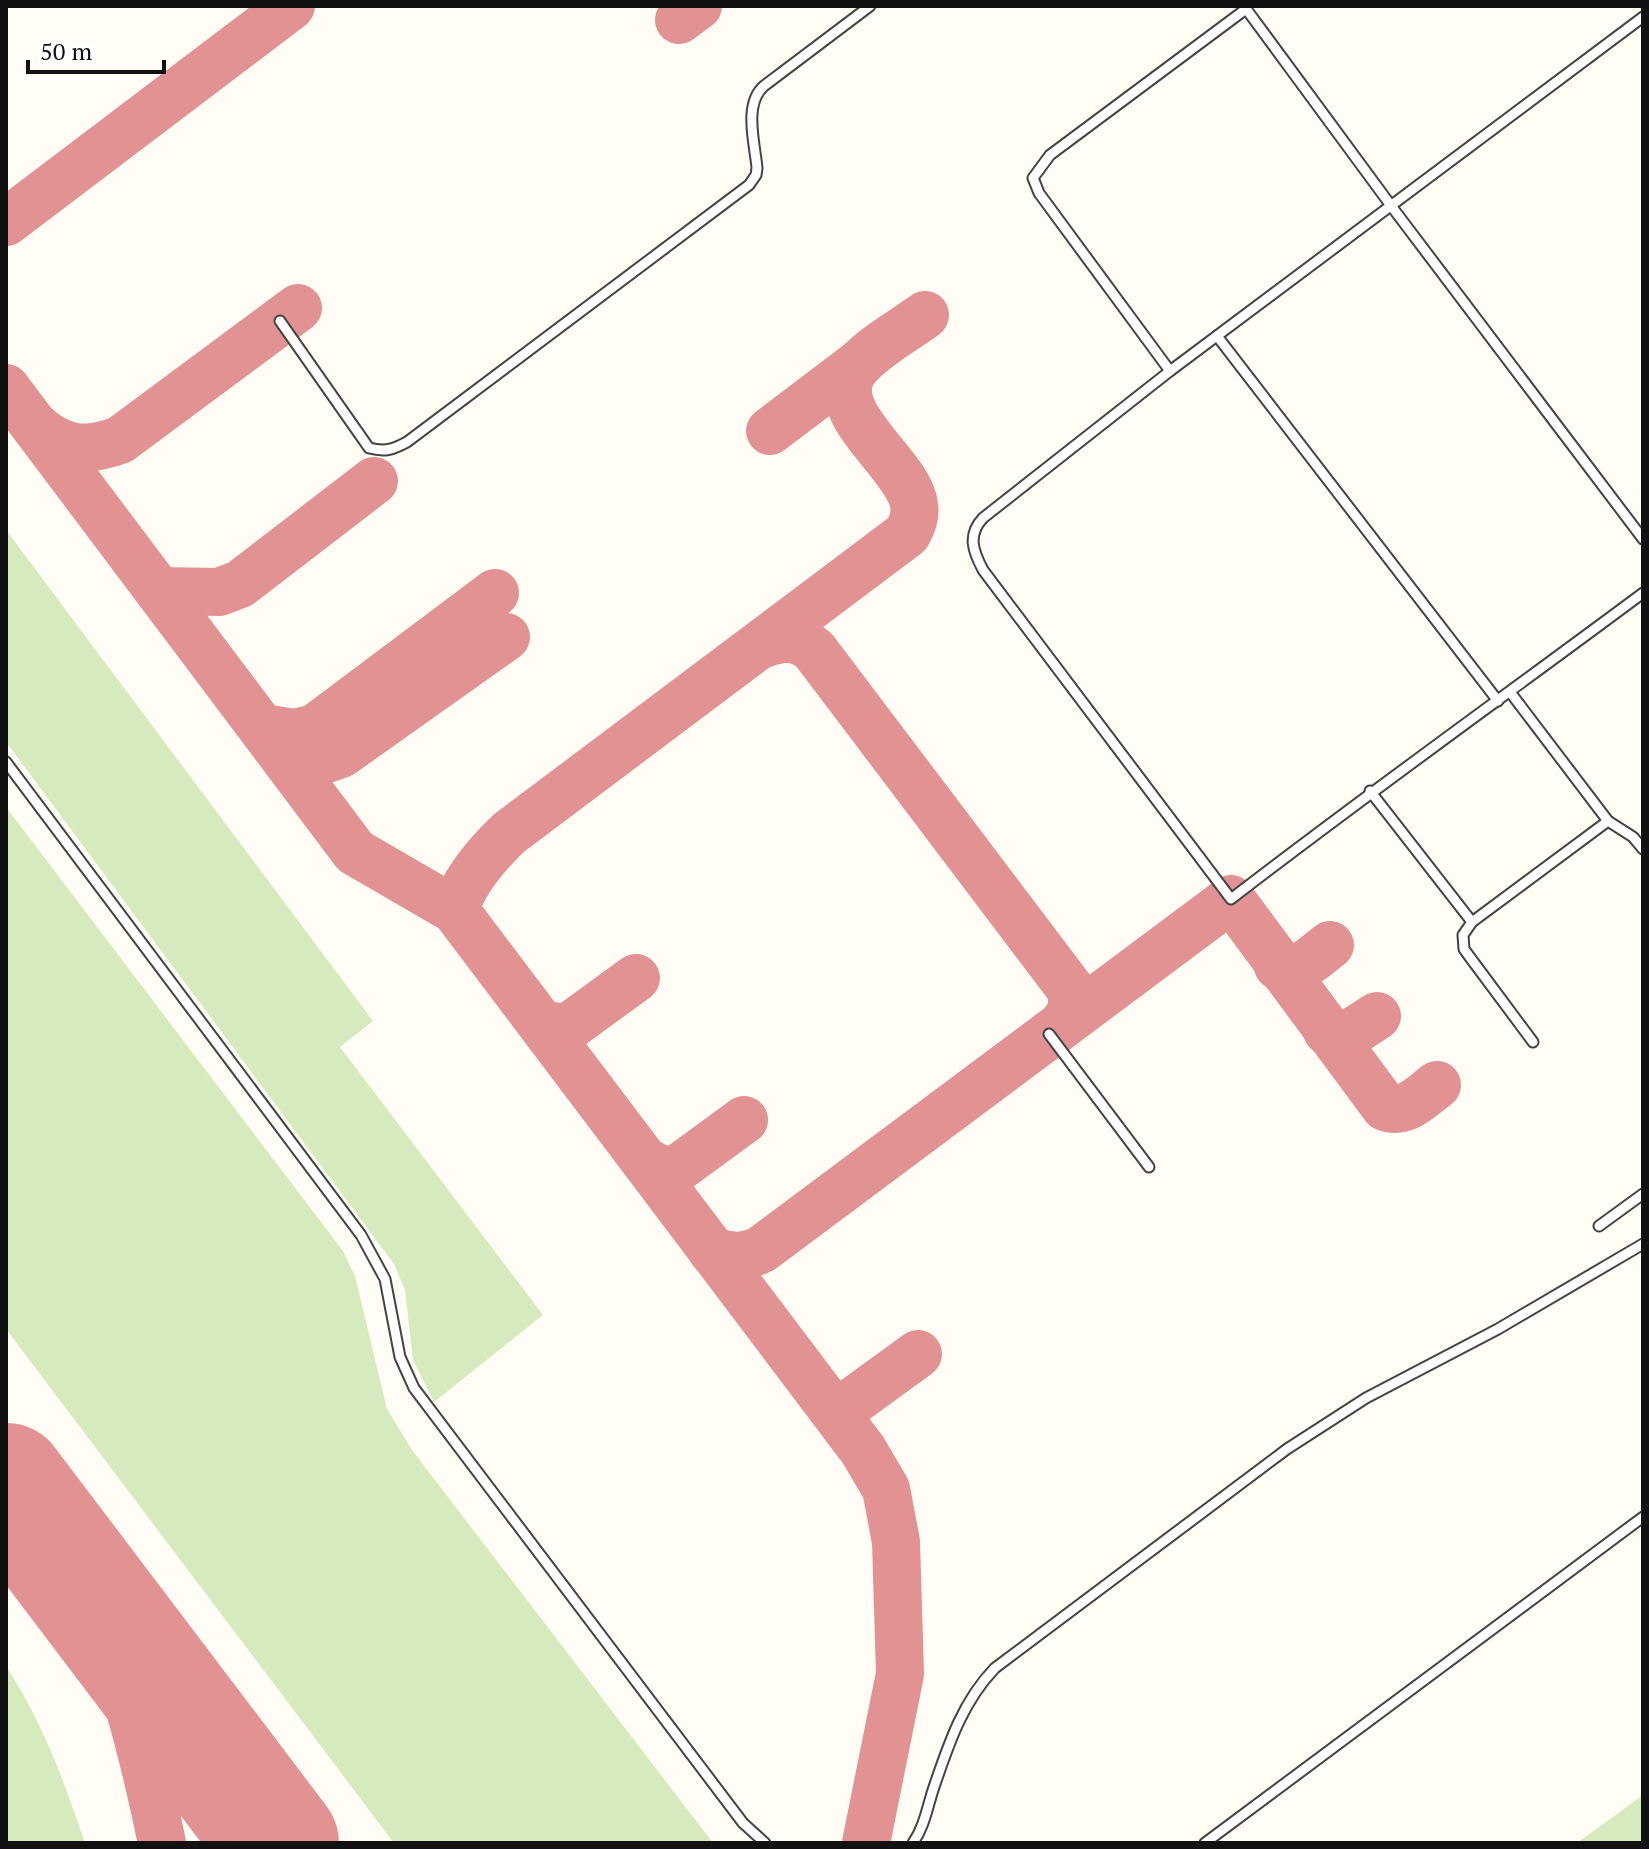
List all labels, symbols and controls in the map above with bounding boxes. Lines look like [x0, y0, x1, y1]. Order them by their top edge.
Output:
scale bar [28, 24, 164, 74]
text: 50 m [40, 35, 92, 67]

